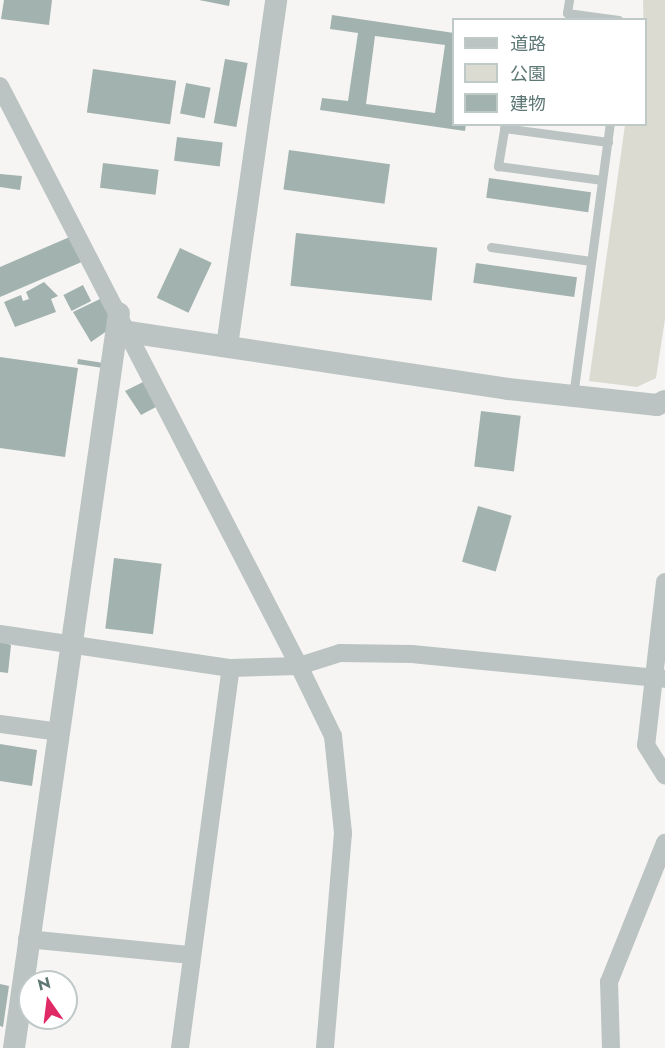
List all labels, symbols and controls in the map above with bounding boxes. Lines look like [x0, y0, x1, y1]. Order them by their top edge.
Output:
legend [452, 18, 647, 126]
text: 道路 [510, 31, 546, 57]
text: 公園 [510, 61, 546, 87]
text: 建物 [510, 91, 546, 117]
north arrow [18, 970, 78, 1030]
text: N [35, 971, 53, 997]

